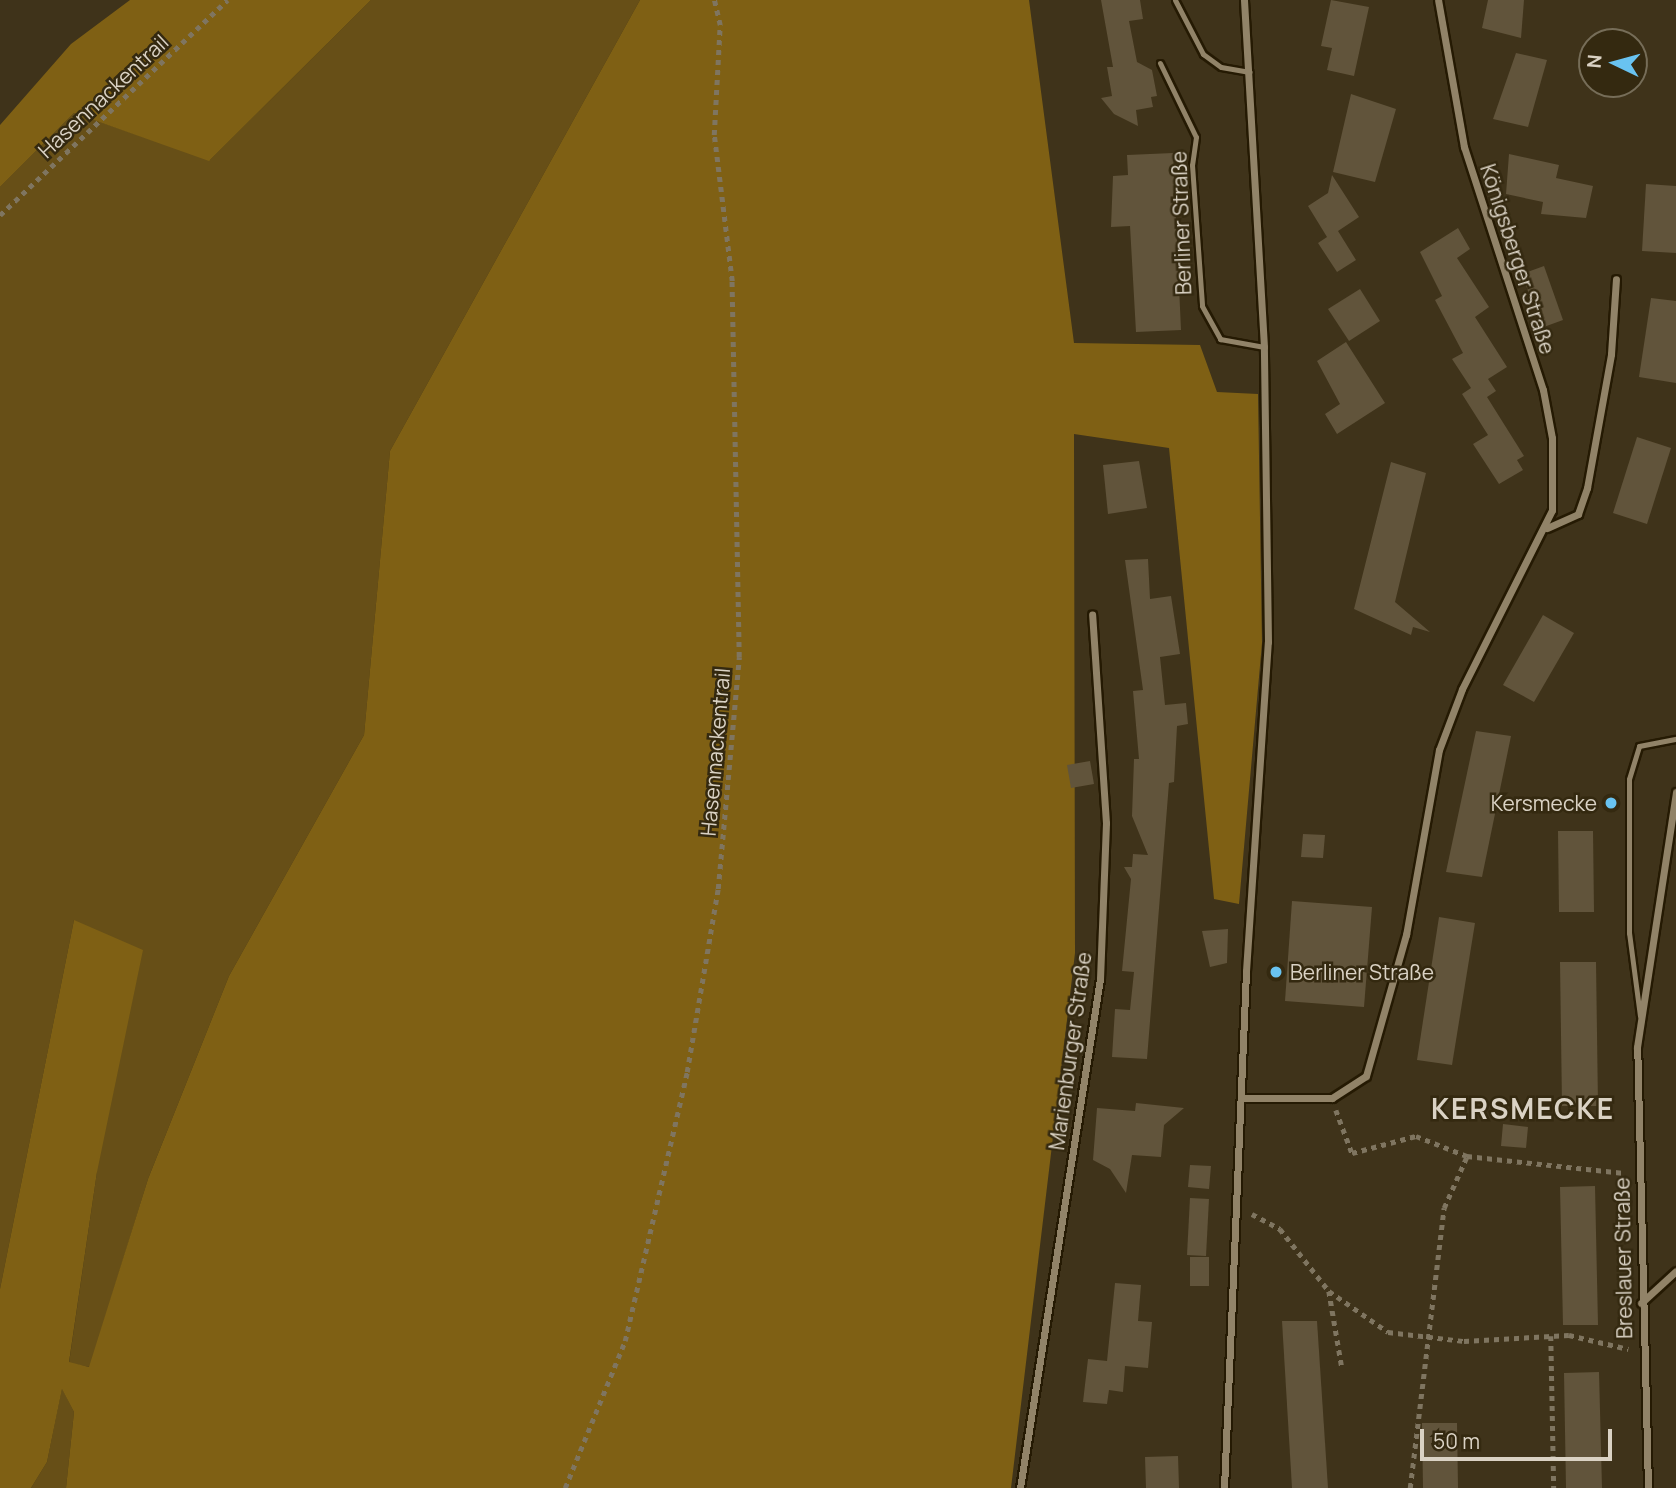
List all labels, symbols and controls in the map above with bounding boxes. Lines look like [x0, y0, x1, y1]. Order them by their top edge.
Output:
north arrow [1578, 28, 1648, 98]
street label: Hasennackentrail [33, 29, 173, 163]
text: N [1581, 53, 1608, 69]
street label: Berliner Straße [1166, 151, 1196, 295]
street label: Königsberger Straße [1475, 161, 1561, 357]
street label: Hasennackentrail [695, 667, 735, 837]
place label: Kersmecke [1491, 790, 1597, 816]
marker: Kersmecke [1603, 795, 1619, 811]
street label: Marienburger Straße [1044, 950, 1096, 1152]
place label: Berliner Straße [1290, 959, 1434, 985]
marker: Berliner Straße [1268, 964, 1284, 980]
district label: KERSMECKE [1432, 1091, 1614, 1125]
street label: Breslauer Straße [1609, 1177, 1637, 1339]
scale bar [1424, 1414, 1616, 1458]
text: 50 m [1433, 1427, 1480, 1455]

